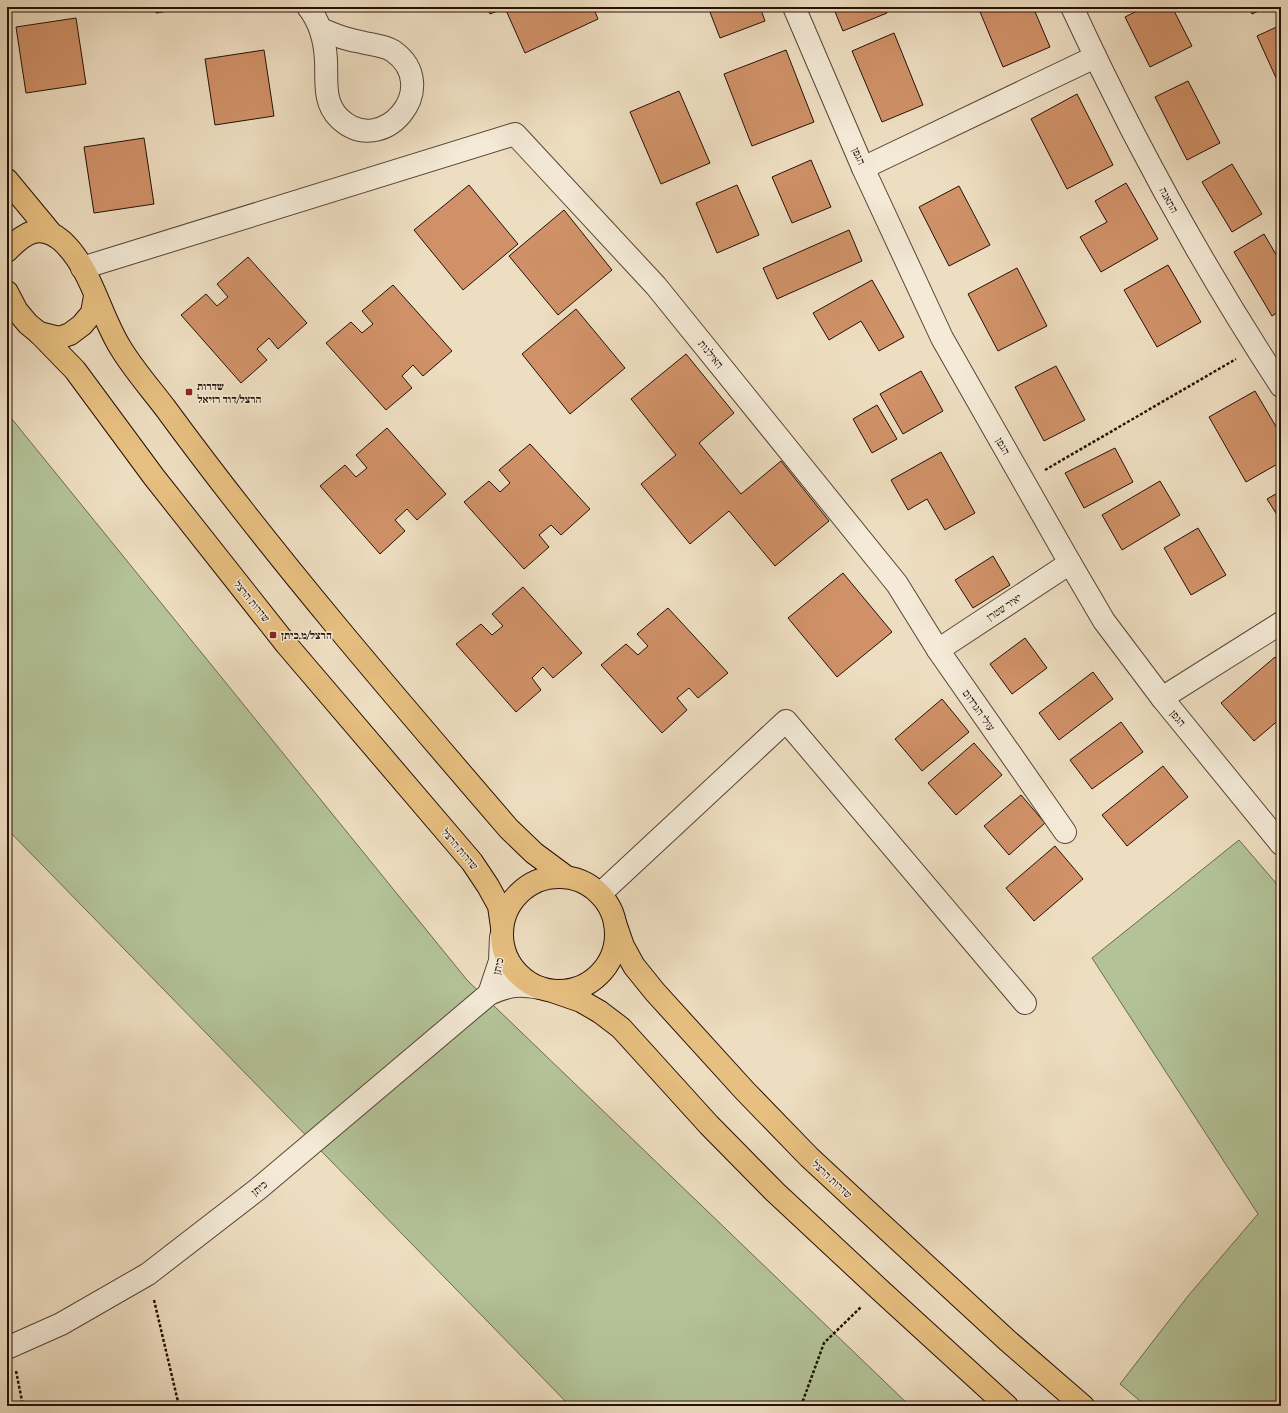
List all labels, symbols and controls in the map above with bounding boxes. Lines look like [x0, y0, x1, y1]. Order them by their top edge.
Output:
street label: הגפן [849, 146, 868, 167]
street label: התאנה [1156, 185, 1181, 216]
street label: האילנות [695, 337, 726, 371]
place label: שדרות הרצל/דוד רזיאל [197, 380, 262, 406]
marker: שדרות הרצל/דוד רזיאל [184, 387, 194, 397]
street label: הגפן [993, 435, 1013, 457]
street label: שדרות הרצל [231, 578, 273, 625]
street label: יאיר שטרן [984, 591, 1024, 624]
place label: הרצל/מ.כיתן [281, 629, 332, 642]
marker: הרצל/מ.כיתן [268, 630, 278, 640]
street label: עולי הגרדום [960, 687, 998, 734]
street label: הגפן [1167, 707, 1188, 729]
street label: שדרות הרצל [439, 826, 481, 873]
street label: כיתן [490, 956, 507, 976]
street label: שדרות הרצל [809, 1158, 855, 1201]
street label: כיתן [249, 1178, 270, 1199]

